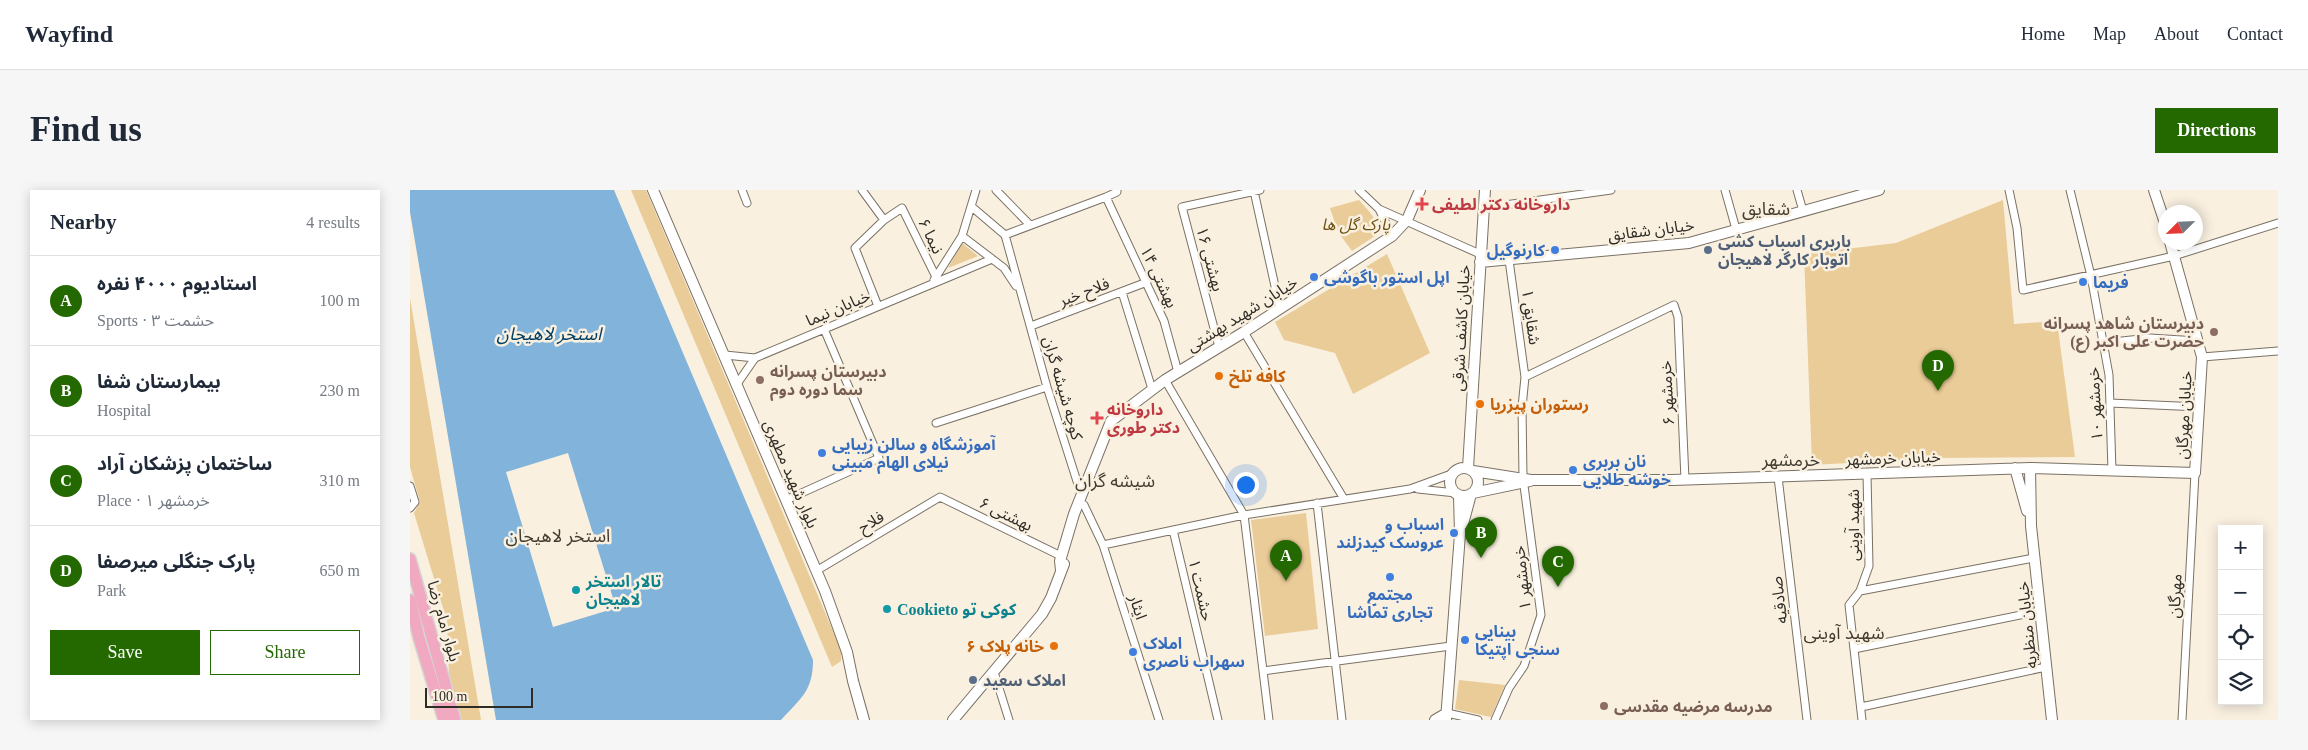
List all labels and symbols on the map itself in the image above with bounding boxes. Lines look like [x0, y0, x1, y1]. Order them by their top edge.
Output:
place label: داروخانه دکتر لطیفی [1432, 196, 1570, 214]
marker: داروخانه دکتر لطیفی [1416, 198, 1428, 210]
district label: شقایق [1742, 199, 1790, 220]
north arrow [2158, 205, 2203, 250]
street label: نیما ۶ [915, 215, 947, 257]
park label: پارک گل ها [1322, 216, 1391, 235]
street label: خیابان شقایق [1607, 216, 1695, 246]
street label: بهشتی ۱۶ [1192, 225, 1227, 293]
place label: باربری اسباب کشی اتوبار کارگر لاهیجان [1718, 233, 1851, 269]
place label: کارنوگیل [1487, 242, 1546, 260]
street label: بهشتی ۱۴ [1136, 243, 1181, 311]
marker: کارنوگیل [1549, 244, 1561, 256]
marker: باربری اسباب کشی اتوبار کارگر لاهیجان [1702, 244, 1714, 256]
street label: خیابان کاشف شرقی [1449, 264, 1474, 392]
place label: اپل استور باگوشی [1324, 269, 1450, 287]
marker: اپل استور باگوشی [1308, 271, 1320, 283]
street label: خیابان شهید بهشتی [1184, 273, 1301, 356]
place label: فریما [2093, 273, 2129, 292]
street label: فلاح خیر [1055, 275, 1113, 313]
marker: فریما [2077, 276, 2089, 288]
street label: خیابان نیما [803, 287, 873, 330]
street label: شقایق ۱ [1517, 288, 1543, 346]
place label: دبیرستان شاهد پسرانه حضرت علی اکبر (ع) [2044, 315, 2204, 353]
water label: استخر لاهیجان [497, 324, 603, 345]
marker: دبیرستان شاهد پسرانه حضرت علی اکبر (ع) [2208, 326, 2220, 338]
street label: کوچه شیشه گران [1038, 334, 1086, 442]
pin: D [1922, 350, 1954, 391]
street label: خرمشهر ۶ [1657, 360, 1678, 426]
place label: دبیرستان پسرانه سما دوره دوم [770, 363, 886, 401]
place label: کافه تلخ [1229, 367, 1286, 389]
street label: خرمشهر ۱۰ [2085, 367, 2106, 441]
marker: کافه تلخ [1213, 370, 1225, 382]
street label: خیابان مهرگان [2173, 370, 2196, 460]
marker: دبیرستان پسرانه سما دوره دوم [754, 374, 766, 386]
place label: رستوران پیزریا [1490, 396, 1589, 414]
marker: رستوران پیزریا [1474, 398, 1486, 410]
place label: داروخانه دکتر طوری [1107, 401, 1180, 437]
marker: داروخانه دکتر طوری [1091, 412, 1103, 424]
street label: بلوار شهید مطهری [760, 417, 821, 531]
place label: آموزشگاه و سالن زیبایی نیلای الهام مبینی [832, 434, 996, 474]
marker: آموزشگاه و سالن زیبایی نیلای الهام مبینی [816, 447, 828, 459]
street label: خیابان خرمشهر [1844, 448, 1941, 469]
district label: خرمشهر [1761, 450, 1820, 471]
place label: نان بربری خوشه طلایی [1583, 453, 1671, 489]
marker: نان بربری خوشه طلایی [1567, 464, 1579, 476]
district label: شیشه گران [1075, 471, 1155, 492]
your location [1233, 472, 1259, 498]
street label: شهید آوینی [1844, 489, 1863, 561]
street label: بهشتی ۶ [976, 494, 1035, 535]
street label: فلاح [855, 508, 889, 540]
place label: اسباب و عروسک کیدزلند [1336, 516, 1444, 552]
pin: B [1465, 517, 1497, 558]
district label: استخر لاهیجان [506, 526, 610, 547]
marker: اسباب و عروسک کیدزلند [1448, 527, 1460, 539]
pin: A [1270, 540, 1302, 581]
street label: خرمشهر ۱ [1510, 545, 1535, 611]
pin: C [1542, 546, 1574, 587]
street label: حشمت ۱ [1186, 557, 1216, 623]
marker: مجتمع تجاری تماشا [1384, 571, 1396, 583]
place label: تالار استخر لاهیجان [585, 573, 662, 609]
street label: مهرگان [2165, 573, 2186, 619]
street label: صادقیه [1768, 575, 1790, 625]
street label: بلوار امام رضا [420, 579, 464, 665]
street label: خیابان منظریه [2014, 580, 2041, 669]
marker: تالار استخر لاهیجان [570, 584, 582, 596]
place label: مجتمع تجاری تماشا [1347, 586, 1433, 622]
street label: ایثار [1125, 591, 1150, 622]
place label: Cookieto کوکی تو [897, 601, 1017, 619]
marker: Cookieto کوکی تو [881, 603, 893, 615]
place label: بینایی سنجی اپتیکا [1475, 623, 1560, 659]
district label: شهید آوینی [1803, 623, 1885, 644]
marker: بینایی سنجی اپتیکا [1459, 634, 1471, 646]
place label: املاک سهراب ناصری [1143, 635, 1245, 671]
place label: خانه پلاک ۶ [967, 638, 1044, 656]
marker: خانه پلاک ۶ [1048, 640, 1060, 652]
marker: املاک سهراب ناصری [1127, 646, 1139, 658]
place label: املاک سعید [983, 672, 1066, 690]
marker: املاک سعید [967, 674, 979, 686]
scale bar [425, 685, 532, 708]
place label: مدرسه مرضیه مقدسی [1614, 698, 1773, 716]
marker: مدرسه مرضیه مقدسی [1598, 700, 1610, 712]

